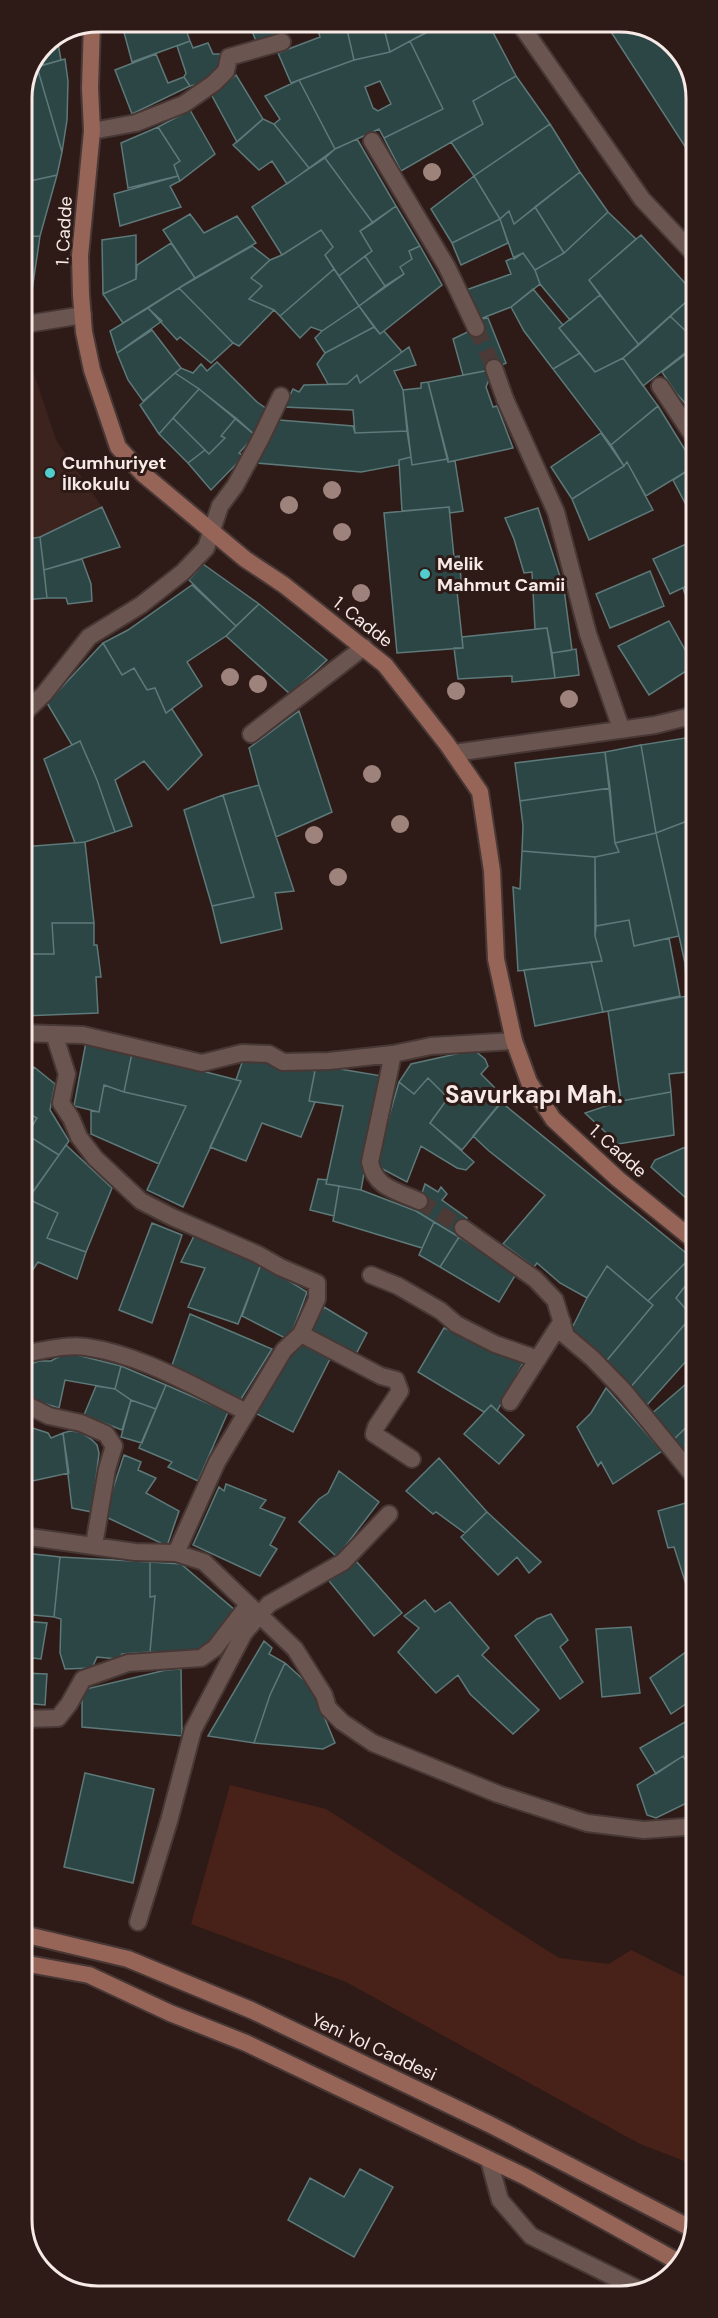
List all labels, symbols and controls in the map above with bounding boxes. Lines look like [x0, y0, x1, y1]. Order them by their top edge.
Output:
street label: 1. Cadde [50, 196, 78, 266]
place label: Cumhuriyet İlkokulu [62, 451, 166, 496]
marker: Cumhuriyet İlkokulu [43, 466, 57, 480]
place label: Melik Mahmut Camii [437, 552, 565, 597]
marker: Melik Mahmut Camii [418, 567, 432, 581]
street label: 1. Cadde [328, 591, 398, 653]
district label: Savurkapı Mah. [445, 1079, 623, 1110]
street label: 1. Cadde [584, 1119, 652, 1183]
street label: Yeni Yol Caddesi [307, 2007, 441, 2087]

